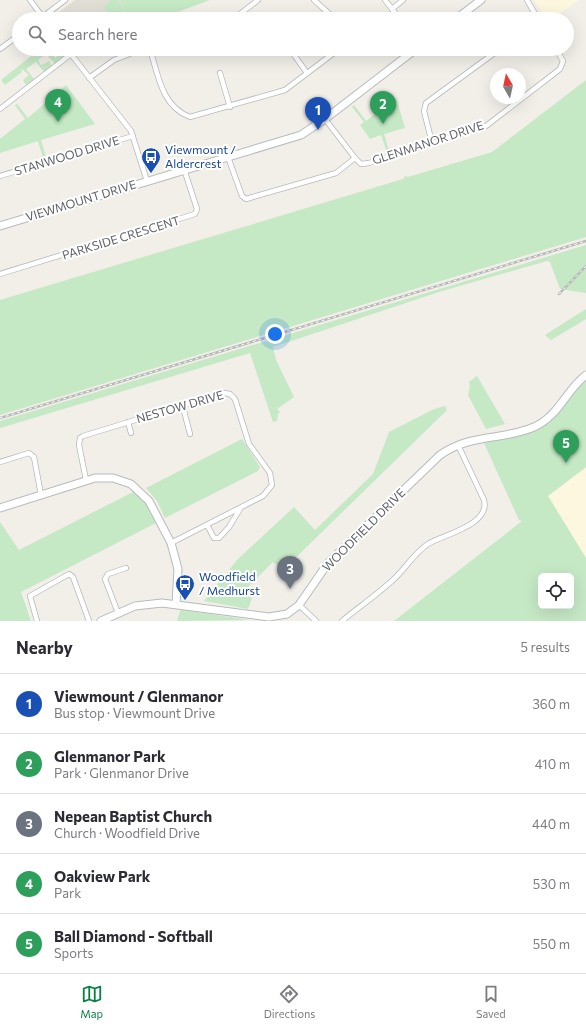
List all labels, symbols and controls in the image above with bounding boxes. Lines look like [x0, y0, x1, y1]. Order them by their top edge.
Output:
search box [12, 12, 574, 56]
icon: search [26, 23, 48, 45]
text: Search here [58, 25, 137, 43]
north arrow [490, 68, 526, 104]
pin: 4 [45, 89, 71, 122]
pin: 2 [370, 91, 396, 124]
pin: 1 [305, 97, 331, 130]
street label: GLENMANOR DRIVE [370, 117, 485, 167]
street label: STANWOOD DRIVE [12, 132, 121, 178]
place label: Viewmount / Aldercrest [165, 142, 236, 170]
bus stop icon: Viewmount / Aldercrest [140, 146, 162, 174]
street label: VIEWMOUNT DRIVE [24, 177, 138, 224]
street label: PARKSIDE CRESCENT [60, 212, 182, 262]
your location [265, 324, 285, 344]
street label: NESTOW DRIVE [135, 387, 225, 425]
pin: 5 [553, 430, 579, 463]
street label: WOODFIELD DRIVE [319, 485, 408, 574]
pin: 3 [277, 556, 303, 589]
place label: Woodfield / Medhurst [199, 569, 260, 597]
bus stop icon: Woodfield / Medhurst [174, 573, 196, 601]
map controls [538, 573, 574, 609]
button: locate [538, 573, 574, 609]
text: Nearby [16, 637, 73, 658]
text: 5 results [520, 639, 570, 655]
text: Viewmount / Glenmanor [54, 687, 224, 705]
text: 1 [26, 696, 32, 712]
text: 360 m [532, 696, 570, 712]
text: Bus stop · Viewmount Drive [54, 705, 215, 721]
text: Glenmanor Park [54, 747, 166, 765]
text: 2 [25, 756, 33, 772]
text: 410 m [535, 756, 570, 772]
text: Park · Glenmanor Drive [54, 765, 189, 781]
text: Nepean Baptist Church [54, 807, 212, 825]
text: 3 [25, 816, 33, 832]
text: 440 m [532, 816, 570, 832]
text: Church · Woodfield Drive [54, 825, 200, 841]
text: Oakview Park [54, 867, 150, 885]
text: 4 [25, 876, 33, 892]
text: 530 m [533, 876, 570, 892]
text: Park [54, 885, 81, 901]
text: Ball Diamond - Softball [54, 927, 213, 945]
text: 5 [25, 936, 33, 952]
text: 550 m [533, 936, 570, 952]
text: Sports [54, 945, 94, 961]
tab: Map [80, 983, 103, 1020]
tab: Directions [264, 983, 315, 1020]
tab: Saved [476, 983, 506, 1020]

